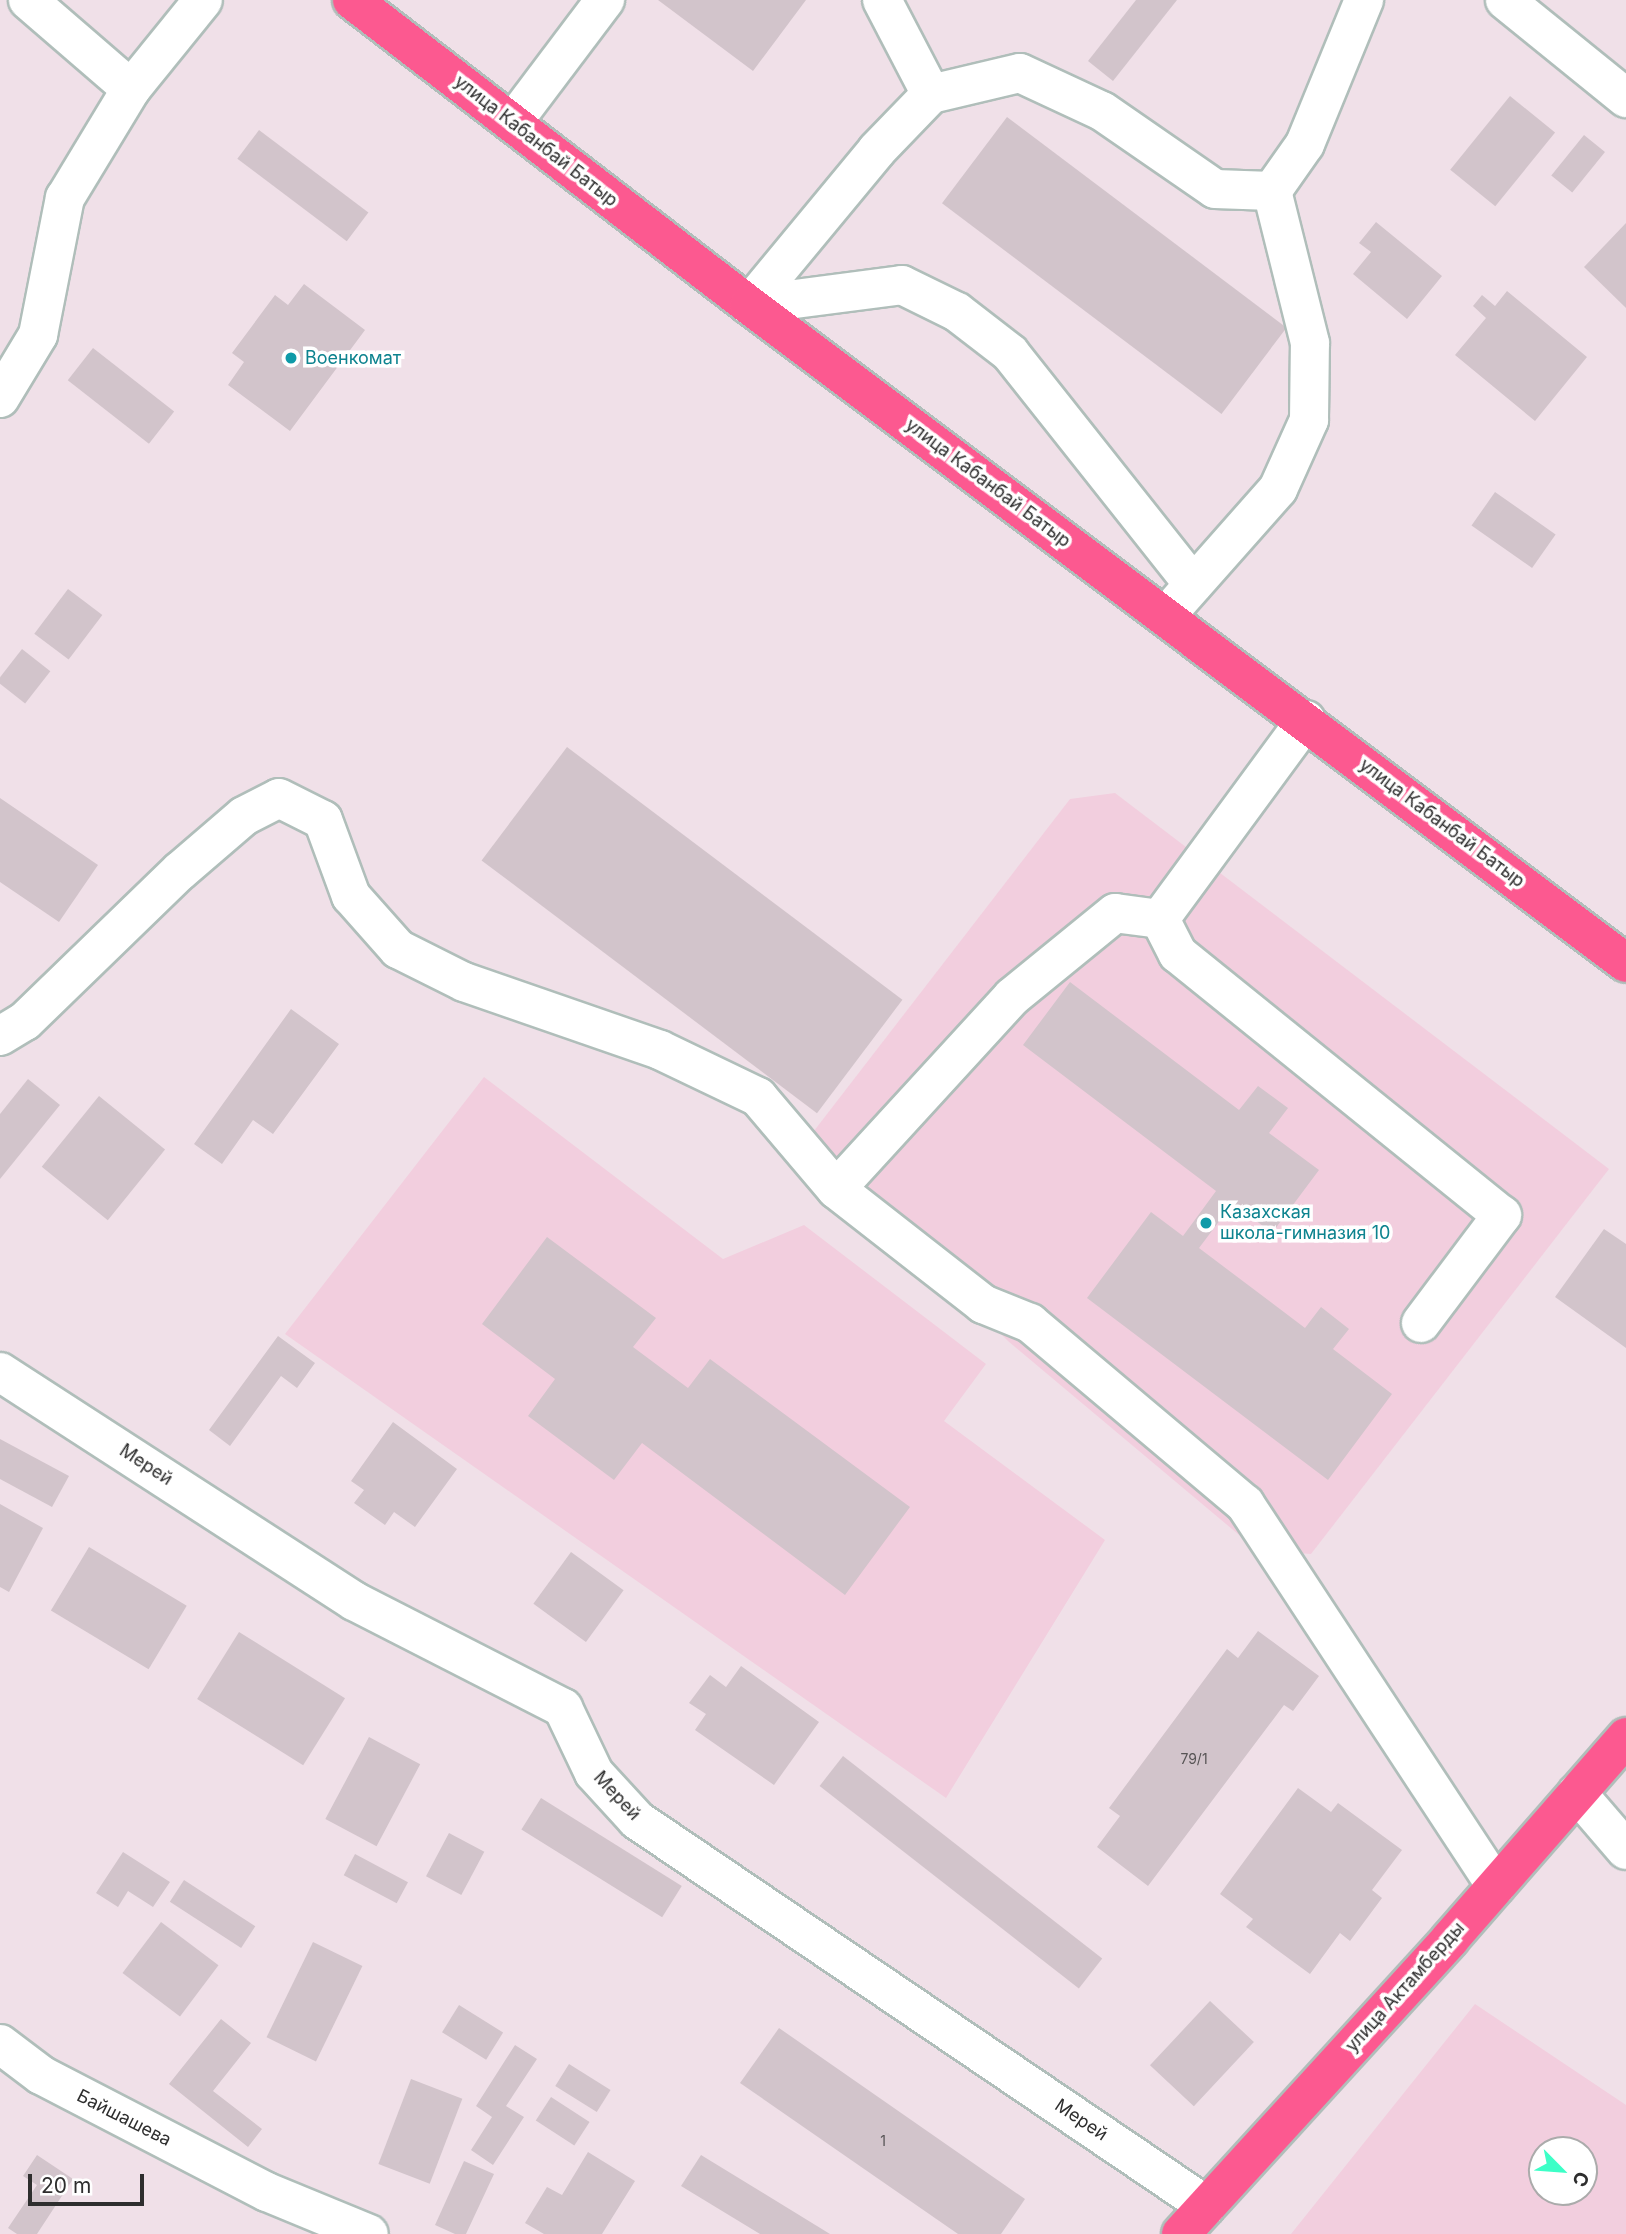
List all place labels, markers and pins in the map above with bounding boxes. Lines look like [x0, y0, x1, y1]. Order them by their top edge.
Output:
place label: Военкомат [305, 347, 401, 369]
marker: Военкомат [283, 350, 299, 366]
place label: Казахская школа-гимназия 10 [1220, 1202, 1390, 1244]
marker: Казахская школа-гимназия 10 [1198, 1215, 1214, 1231]

